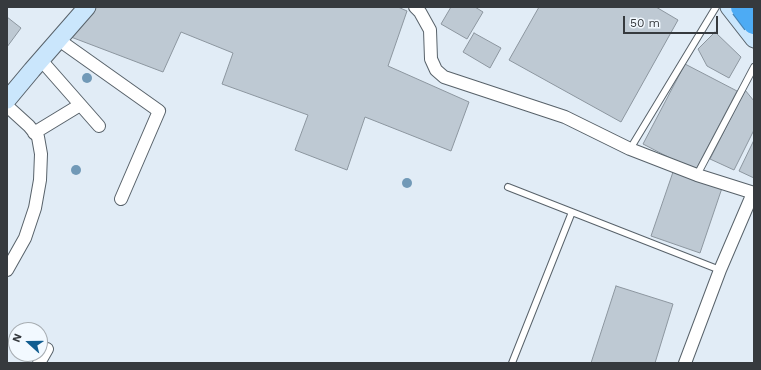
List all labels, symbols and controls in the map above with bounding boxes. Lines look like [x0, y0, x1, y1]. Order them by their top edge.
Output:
scale bar [625, 8, 720, 34]
text: 50 m [630, 16, 660, 30]
north arrow [8, 322, 48, 362]
text: N [10, 332, 25, 344]

